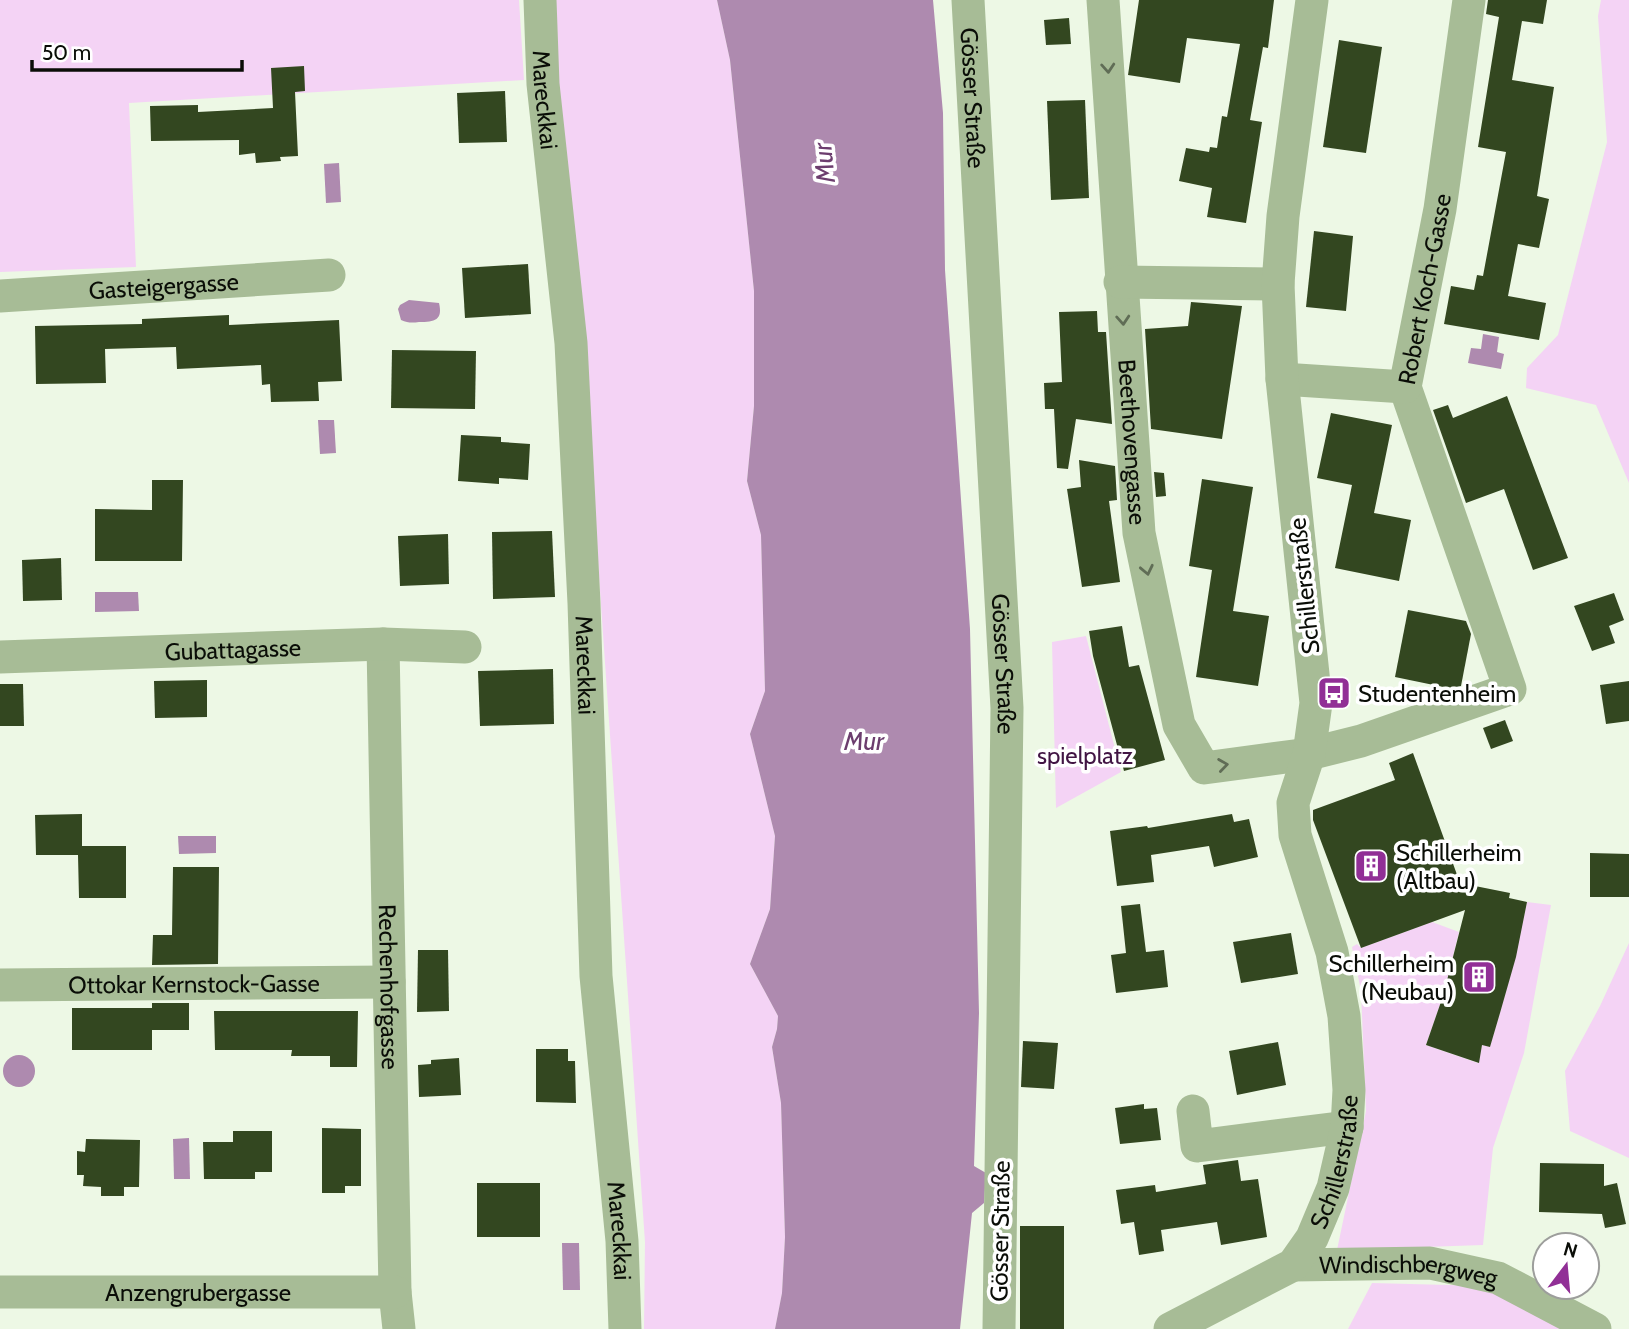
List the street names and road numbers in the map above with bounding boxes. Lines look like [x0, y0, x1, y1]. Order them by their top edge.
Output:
street label: Gösser Straße [955, 27, 992, 169]
street label: Mareckkai [527, 50, 564, 151]
street label: Robert Koch-Gasse [1391, 192, 1456, 387]
street label: Gasteigergasse [88, 266, 240, 305]
street label: Beethovengasse [1113, 358, 1153, 526]
street label: Schillerstraße [1282, 516, 1326, 656]
street label: Gösser Straße [986, 593, 1022, 735]
street label: Mareckkai [570, 615, 602, 715]
street label: Gubattagasse [164, 632, 302, 666]
street label: Rechenhofgasse [373, 904, 405, 1070]
street label: Ottokar Kernstock-Gasse [68, 968, 320, 999]
street label: Schillerstraße [1303, 1094, 1363, 1233]
street label: Gösser Straße [984, 1160, 1016, 1302]
street label: Mareckkai [602, 1180, 638, 1281]
street label: Windischbergweg [1319, 1248, 1501, 1292]
street label: Anzengrubergasse [105, 1278, 291, 1307]

